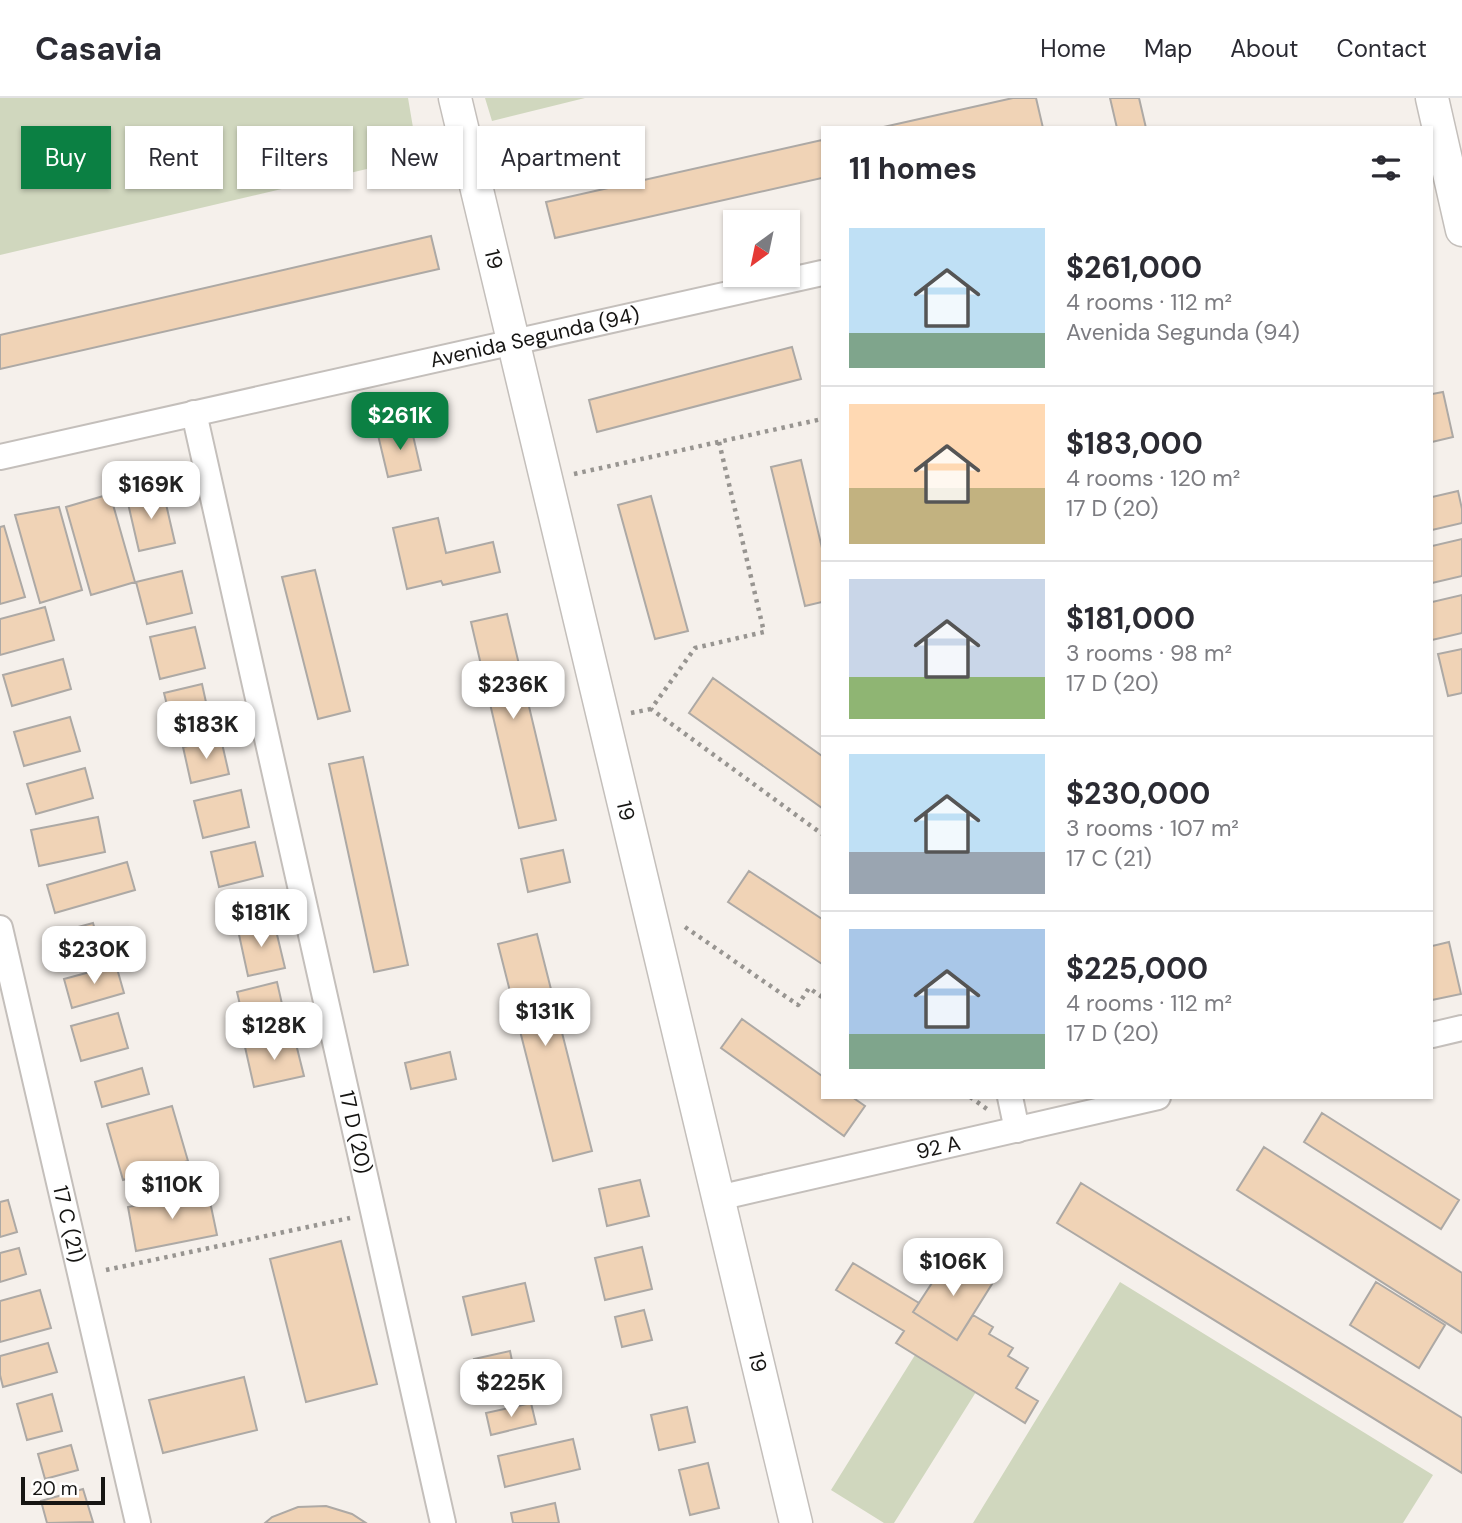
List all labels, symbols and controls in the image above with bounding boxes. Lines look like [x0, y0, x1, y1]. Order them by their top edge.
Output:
text: Casavia [35, 27, 162, 70]
text: Home [1040, 33, 1106, 64]
text: Map [1144, 33, 1192, 64]
text: About [1230, 33, 1299, 64]
text: Contact [1337, 33, 1427, 64]
chip: Buy [21, 126, 111, 189]
chip: Rent [125, 126, 223, 189]
chip: Filters [237, 126, 353, 189]
chip: New [367, 126, 463, 189]
chip: Apartment [477, 126, 645, 189]
text: 11 homes [849, 149, 977, 188]
icon: filters [1367, 149, 1405, 187]
north arrow [723, 210, 800, 287]
map controls [723, 210, 800, 287]
street label: 19 [478, 247, 510, 272]
text: $261,000 [1066, 248, 1202, 287]
icon: home [905, 256, 989, 340]
text: 4 rooms · 112 m² [1066, 287, 1232, 317]
street label: Avenida Segunda (94) [427, 300, 642, 374]
text: Avenida Segunda (94) [1066, 317, 1300, 347]
pin: $261K [351, 392, 449, 452]
text: $261K [367, 400, 433, 430]
text: $183,000 [1066, 424, 1203, 463]
icon: home [905, 432, 989, 516]
pin: $169K [102, 462, 200, 521]
text: 4 rooms · 120 m² [1066, 463, 1240, 493]
text: $169K [118, 469, 184, 499]
text: 17 D (20) [1066, 493, 1159, 523]
text: $181,000 [1066, 599, 1195, 638]
icon: home [905, 607, 989, 691]
text: 3 rooms · 98 m² [1066, 638, 1232, 668]
pin: $236K [464, 662, 562, 721]
text: 17 D (20) [1066, 668, 1159, 698]
text: $236K [478, 669, 548, 699]
pin: $183K [157, 702, 255, 761]
text: $183K [173, 709, 239, 739]
text: $230,000 [1066, 774, 1210, 813]
icon: home [905, 782, 989, 866]
street label: 19 [610, 798, 642, 824]
text: 3 rooms · 107 m² [1066, 813, 1239, 843]
text: 17 C (21) [1066, 843, 1152, 873]
pin: $181K [212, 890, 310, 949]
text: $181K [231, 897, 291, 927]
pin: $230K [45, 926, 143, 986]
text: $230K [58, 934, 130, 964]
text: $225,000 [1066, 949, 1208, 988]
icon: home [905, 957, 989, 1041]
pin: $131K [496, 988, 594, 1048]
text: 4 rooms · 112 m² [1066, 988, 1232, 1018]
text: $131K [515, 996, 575, 1026]
pin: $128K [225, 1002, 323, 1062]
text: $128K [242, 1010, 306, 1040]
text: 17 D (20) [1066, 1018, 1159, 1048]
street label: 17 D (20) [332, 1088, 378, 1176]
street label: 92 A [913, 1129, 963, 1166]
pin: $110K [123, 1162, 221, 1221]
text: $110K [141, 1169, 203, 1199]
street label: 17 C (21) [46, 1183, 91, 1265]
pin: $106K [904, 1238, 1002, 1298]
text: $106K [919, 1246, 987, 1276]
street label: 19 [742, 1349, 773, 1375]
pin: $225K [462, 1360, 560, 1419]
text: $225K [476, 1367, 546, 1397]
scale bar [21, 1474, 105, 1506]
text: 20 m [32, 1476, 78, 1501]

